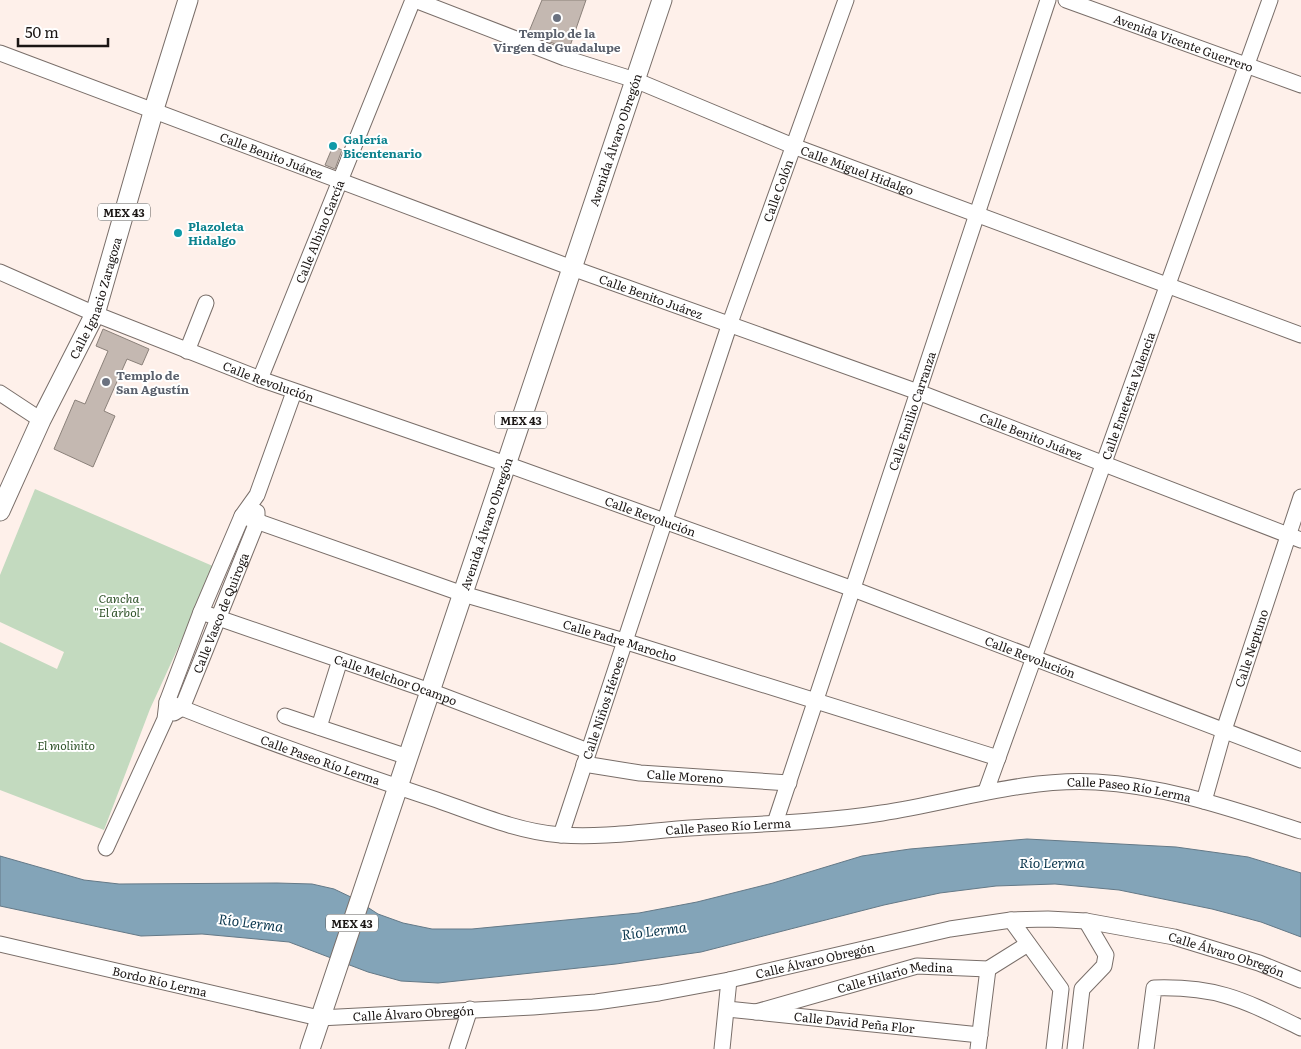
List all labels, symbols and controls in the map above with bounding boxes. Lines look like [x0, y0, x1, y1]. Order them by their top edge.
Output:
street label: Avenida Vicente Guerrero [1111, 9, 1256, 76]
marker: Templo de la Virgen de Guadalupe [551, 12, 563, 24]
scale bar [18, 15, 108, 47]
text: 50 m [25, 20, 59, 43]
place label: Templo de la Virgen de Guadalupe [493, 24, 621, 56]
street label: Avenida Álvaro Obregón [584, 71, 646, 209]
street label: Calle Benito Juárez [217, 127, 326, 183]
place label: Galería Bicentenario [343, 130, 423, 162]
marker: Galería Bicentenario [327, 140, 339, 152]
street label: Calle Miguel Hidalgo [798, 141, 916, 199]
street label: Calle Colón [758, 157, 797, 224]
street label: Calle Albino García [291, 177, 349, 286]
road number: MEX 43 [98, 203, 150, 220]
place label: Plazoleta Hidalgo [188, 217, 244, 249]
marker: Plazoleta Hidalgo [172, 227, 184, 239]
street label: Calle Ignacio Zaragoza [65, 234, 126, 362]
street label: Calle Benito Juárez [597, 269, 706, 323]
street label: Calle Emeteria Valencia [1097, 329, 1159, 462]
street label: Calle Emilio Carranza [883, 349, 940, 473]
street label: Calle Revolución [220, 356, 317, 406]
place label: Templo de San Agustín [116, 366, 190, 398]
marker: Templo de San Agustín [100, 376, 112, 388]
street label: Calle Benito Juárez [977, 408, 1085, 464]
road number: MEX 43 [495, 412, 547, 428]
street label: Avenida Álvaro Obregón [456, 455, 517, 593]
street label: Calle Revolución [602, 491, 699, 541]
street label: Calle Vasco de Quiroga [188, 549, 253, 676]
park label: Cancha "El árbol" [94, 589, 144, 621]
street label: Calle Neptuno [1230, 607, 1272, 690]
street label: Calle Padre Marocho [561, 615, 679, 666]
street label: Calle Revolución [982, 631, 1078, 682]
street label: Calle Melchor Ocampo [332, 650, 460, 710]
street label: Calle Niños Héroes [578, 653, 629, 762]
street label: Calle Paseo Río Lerma [258, 730, 383, 789]
park label: El molinito [37, 736, 95, 754]
street label: Calle Moreno [646, 764, 724, 788]
street label: Calle Paseo Río Lerma [1067, 773, 1194, 807]
street label: Calle Paseo Río Lerma [665, 813, 792, 839]
water label: Río Lerma [1019, 852, 1085, 872]
water label: Río Lerma [217, 908, 285, 936]
road number: MEX 43 [326, 914, 378, 931]
water label: Río Lerma [620, 916, 688, 944]
street label: Calle Álvaro Obregón [1167, 927, 1288, 982]
street label: Calle Álvaro Obregón [754, 938, 876, 983]
street label: Calle Hilario Medina [835, 956, 954, 997]
street label: Bordo Río Lerma [111, 961, 209, 1001]
street label: Calle Álvaro Obregón [352, 1001, 475, 1025]
street label: Calle David Peña Flor [793, 1007, 916, 1037]

